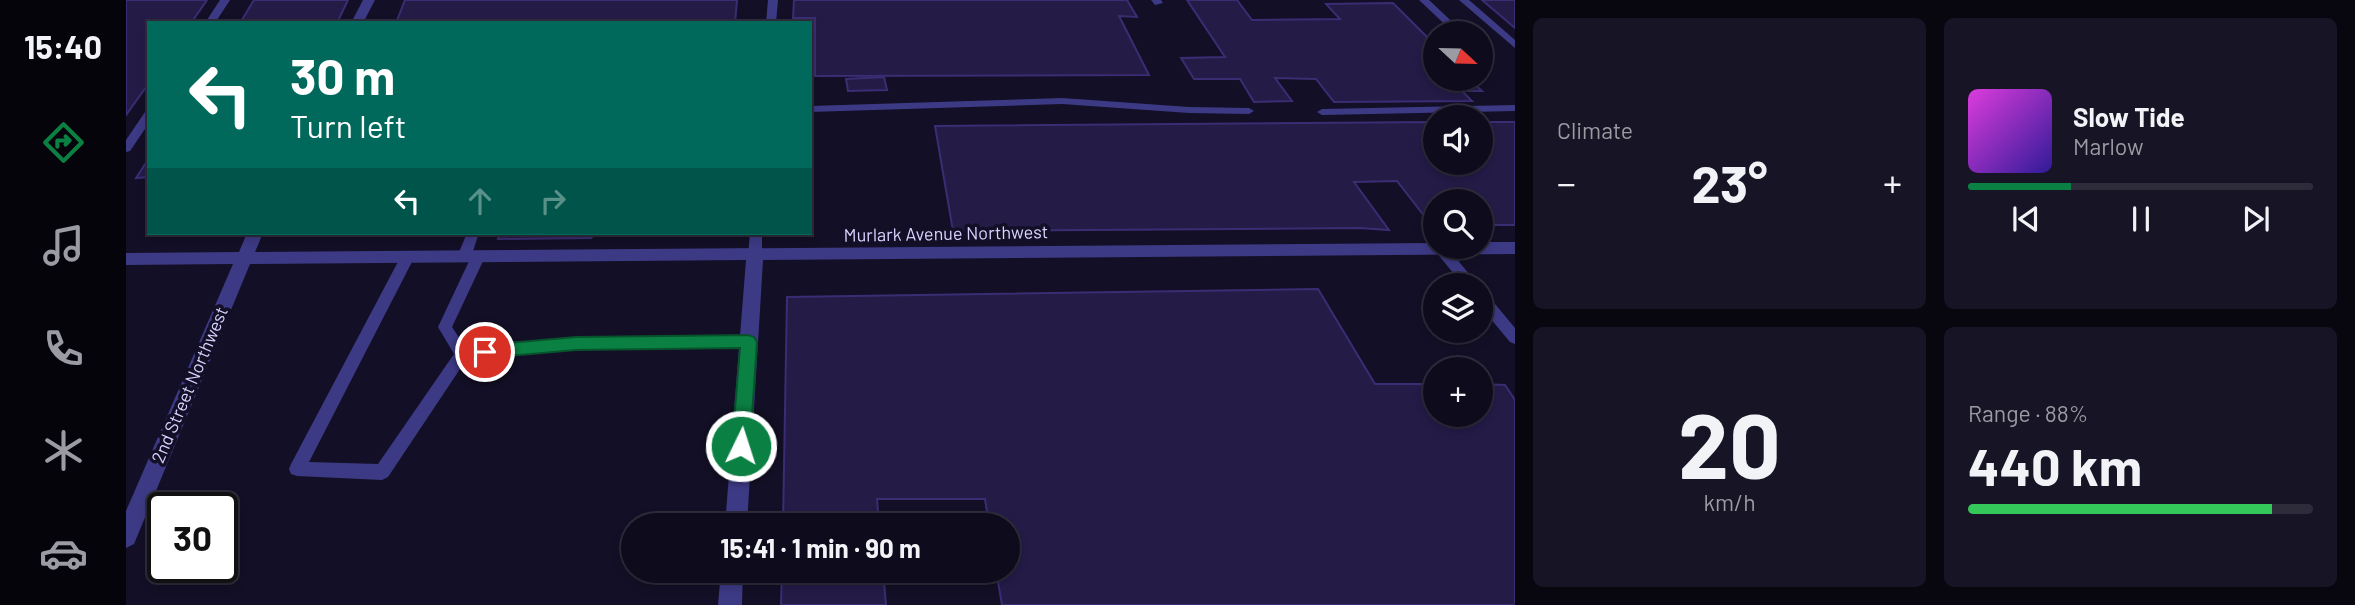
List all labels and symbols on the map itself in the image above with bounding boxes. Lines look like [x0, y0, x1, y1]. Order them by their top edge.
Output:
north arrow [1423, 21, 1493, 91]
street label: Murlark Avenue Northwest [844, 220, 1048, 246]
street label: 2nd Street Northwest [146, 303, 232, 466]
pin [455, 322, 515, 382]
position arrow [704, 409, 778, 483]
speed limit sign: 30 [147, 492, 238, 583]

